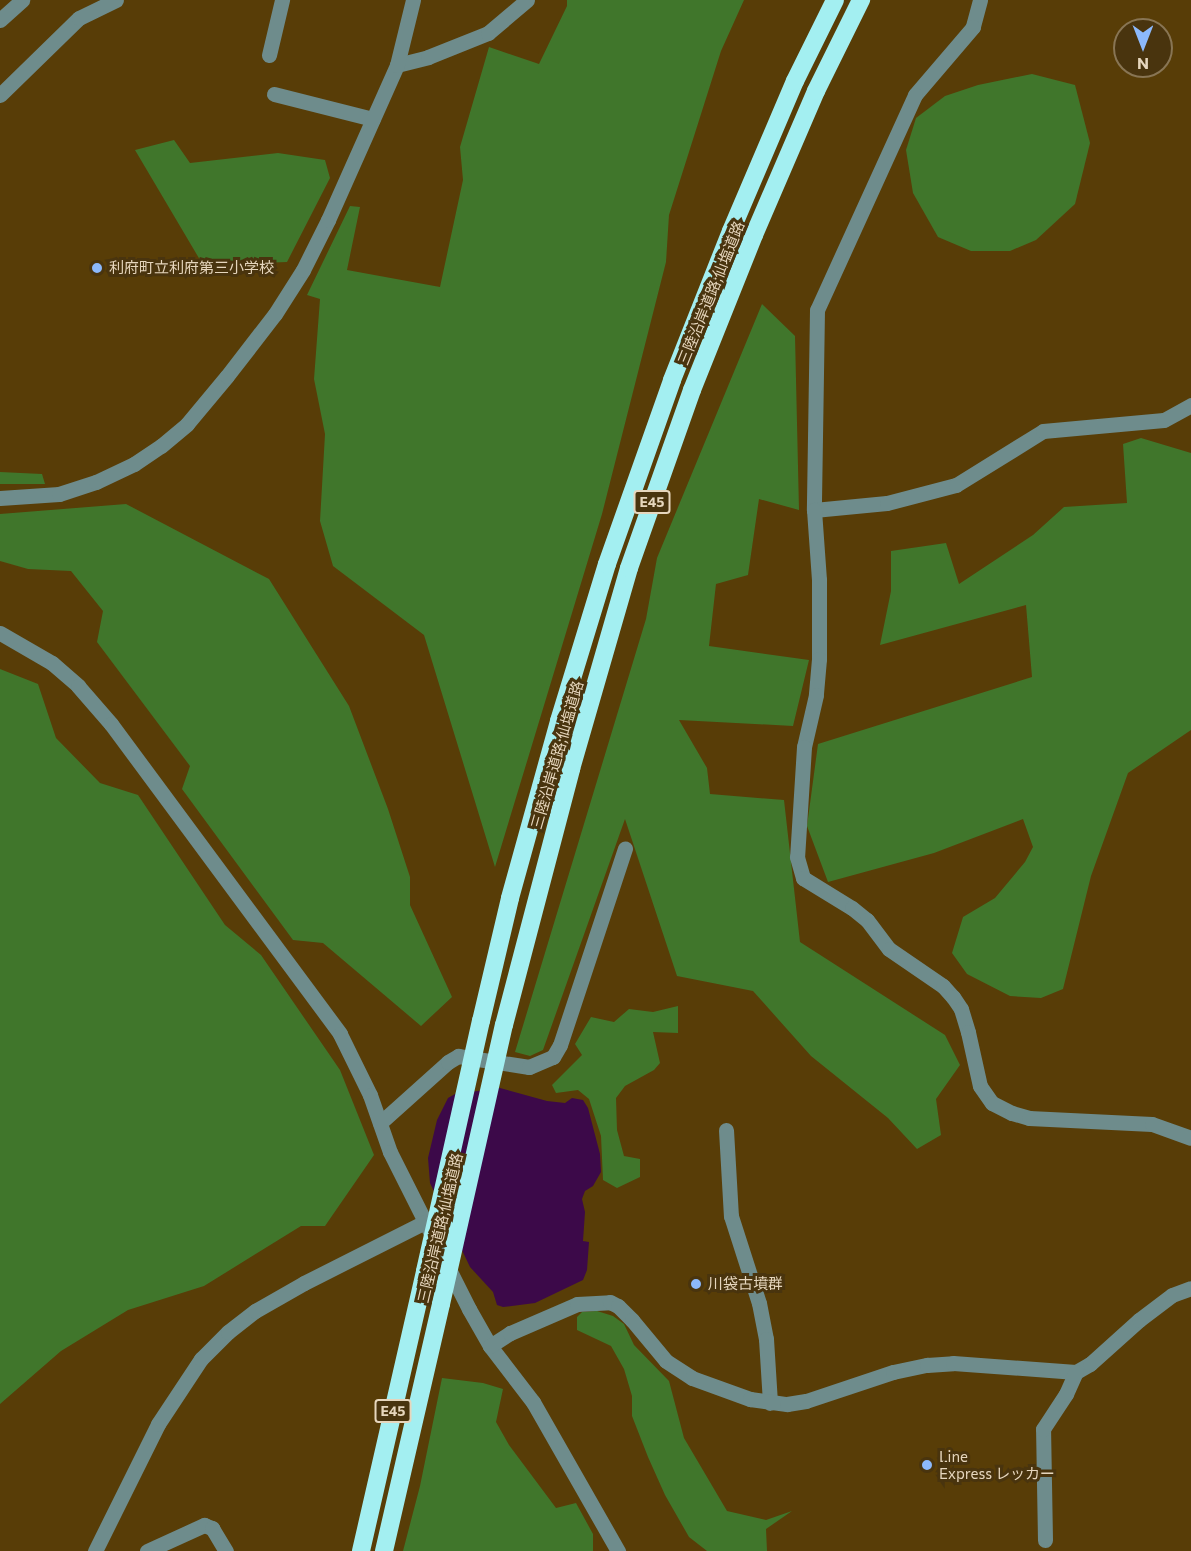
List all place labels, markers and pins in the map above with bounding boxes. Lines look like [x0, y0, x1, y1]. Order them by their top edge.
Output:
place label: 利府町立利府第三小学校 [109, 259, 274, 277]
marker: 利府町立利府第三小学校 [90, 261, 104, 275]
place label: 川袋古墳群 [708, 1275, 783, 1293]
marker: 川袋古墳群 [689, 1277, 703, 1291]
place label: Line Express レッカー [939, 1447, 1055, 1482]
marker: Line Express レッカー [920, 1458, 934, 1472]

